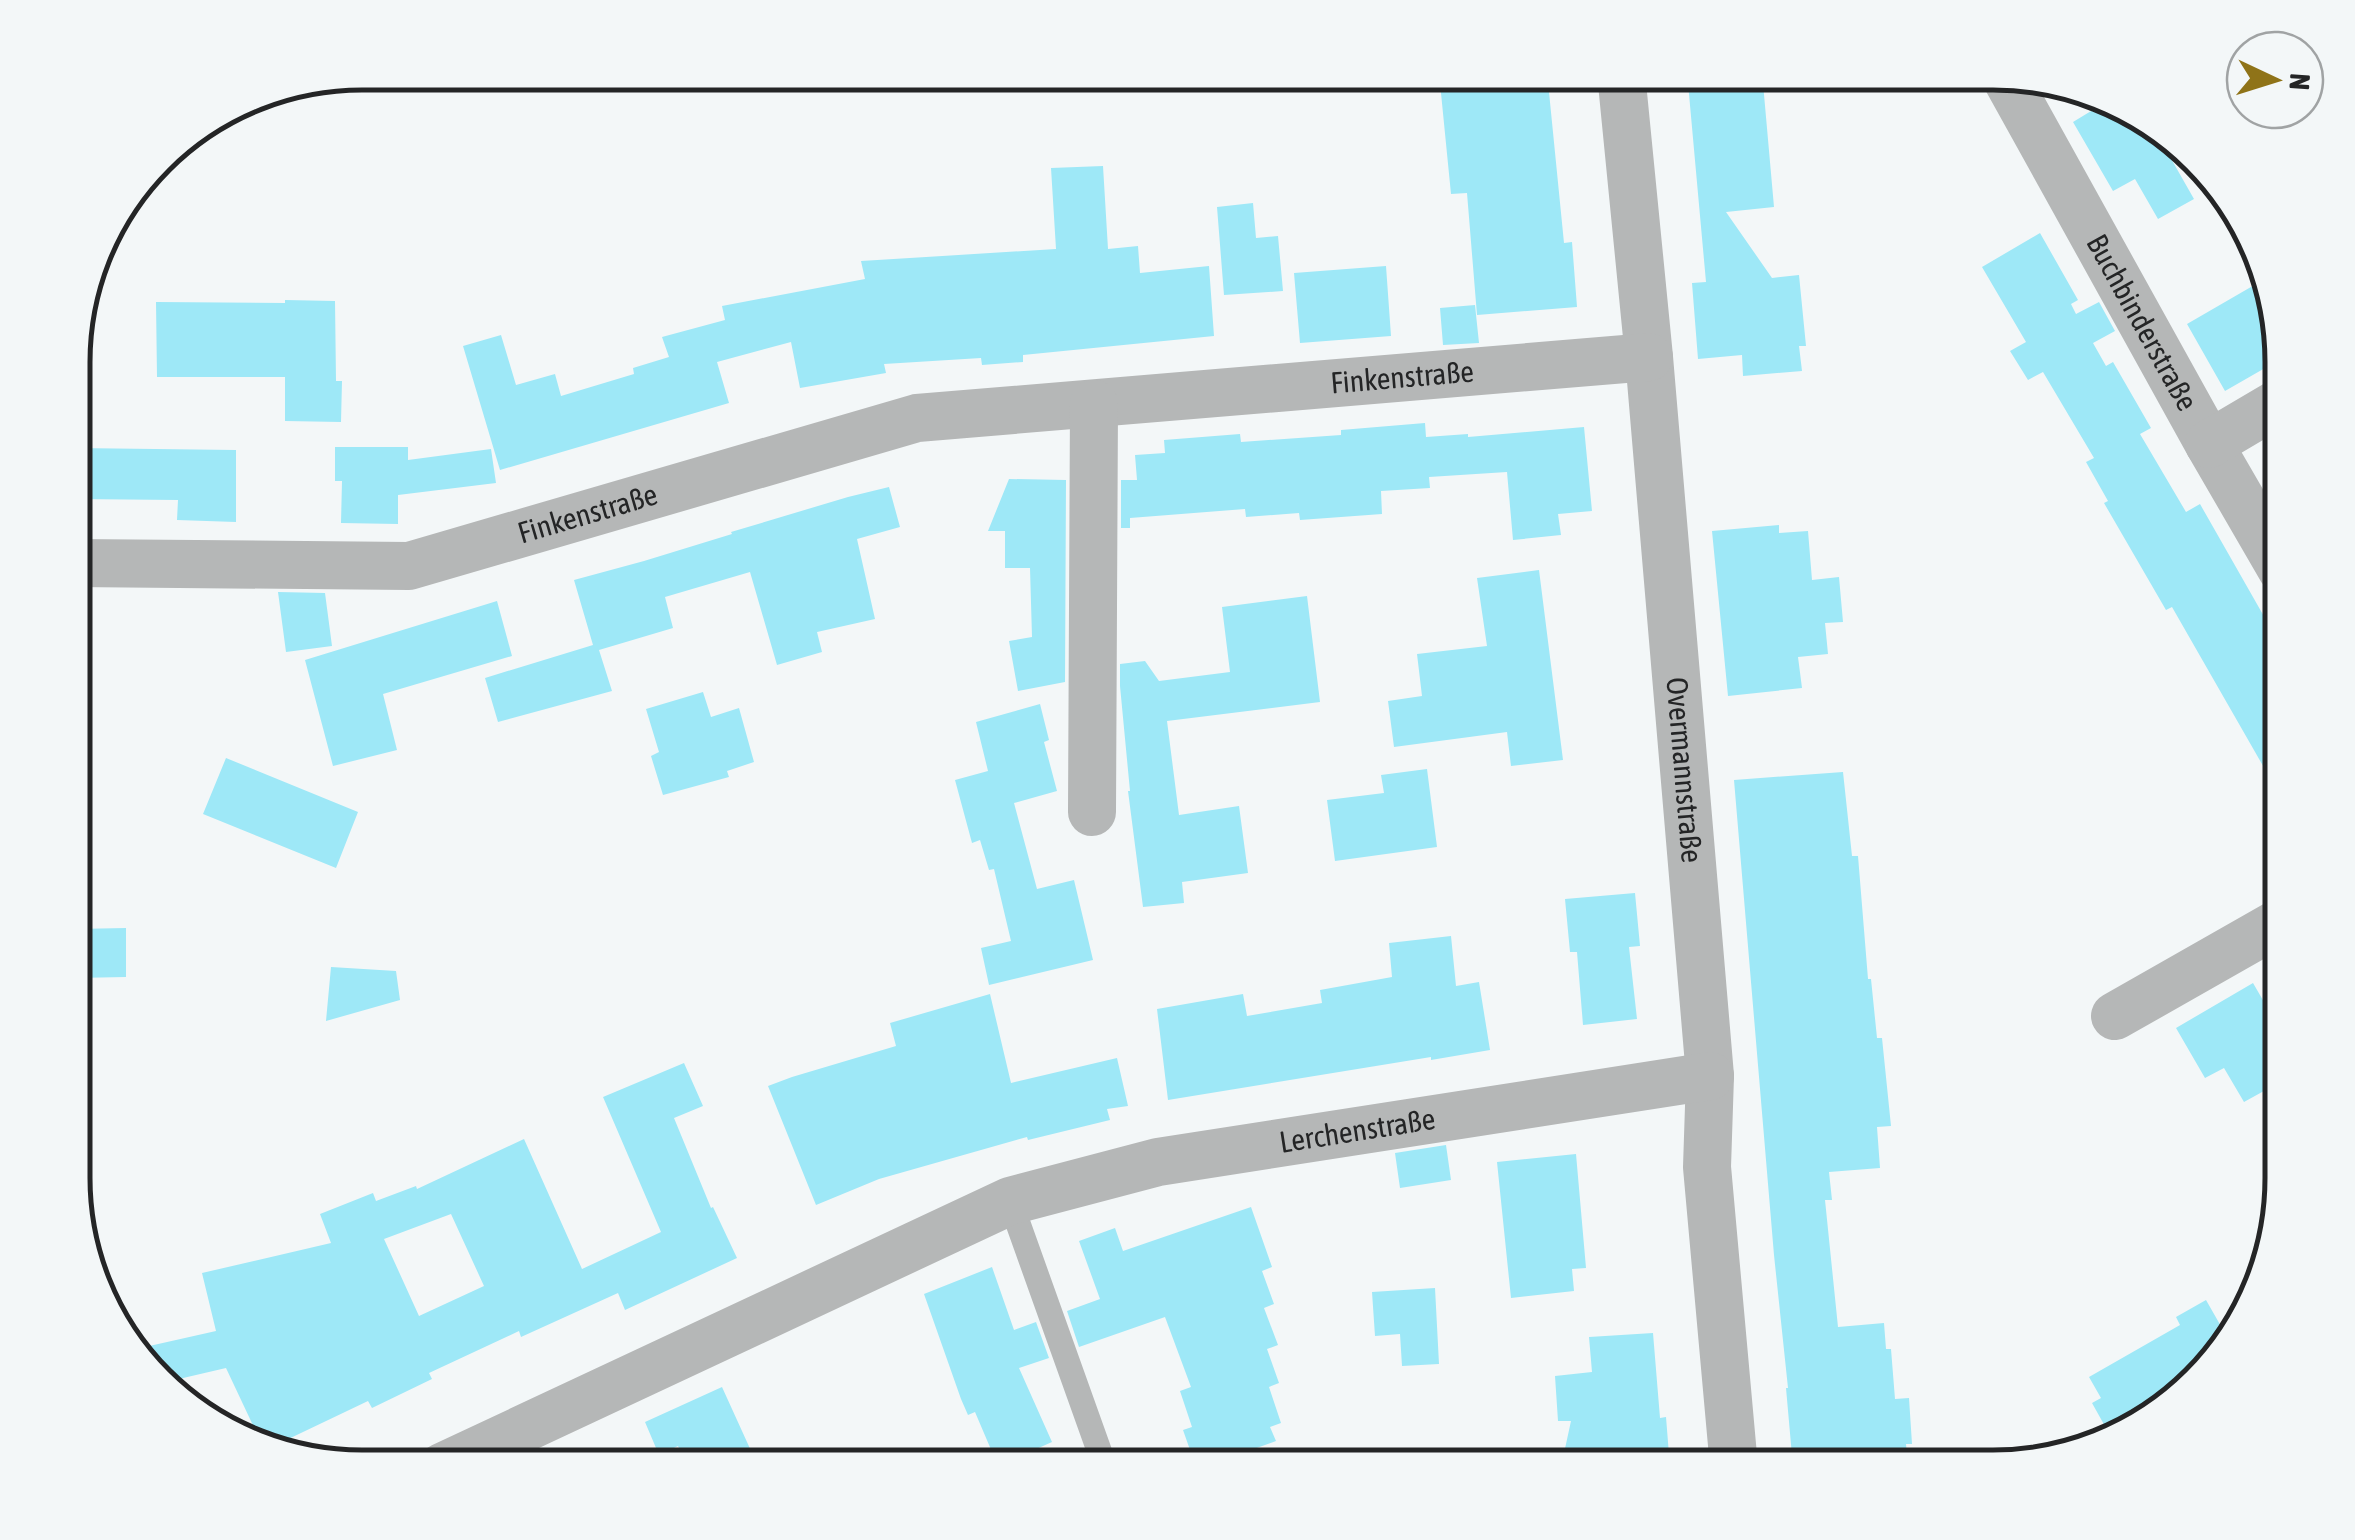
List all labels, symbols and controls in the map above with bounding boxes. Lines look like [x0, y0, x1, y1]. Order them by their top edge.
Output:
north arrow [2225, 30, 2325, 130]
text: N [2283, 72, 2316, 91]
street label: Buchbinderstraße [2080, 228, 2205, 416]
street label: Finkenstraße [1329, 354, 1475, 399]
street label: Finkenstraße [514, 477, 661, 549]
street label: Overmannstraße [1660, 676, 1710, 864]
street label: Lerchenstraße [1277, 1101, 1437, 1159]

